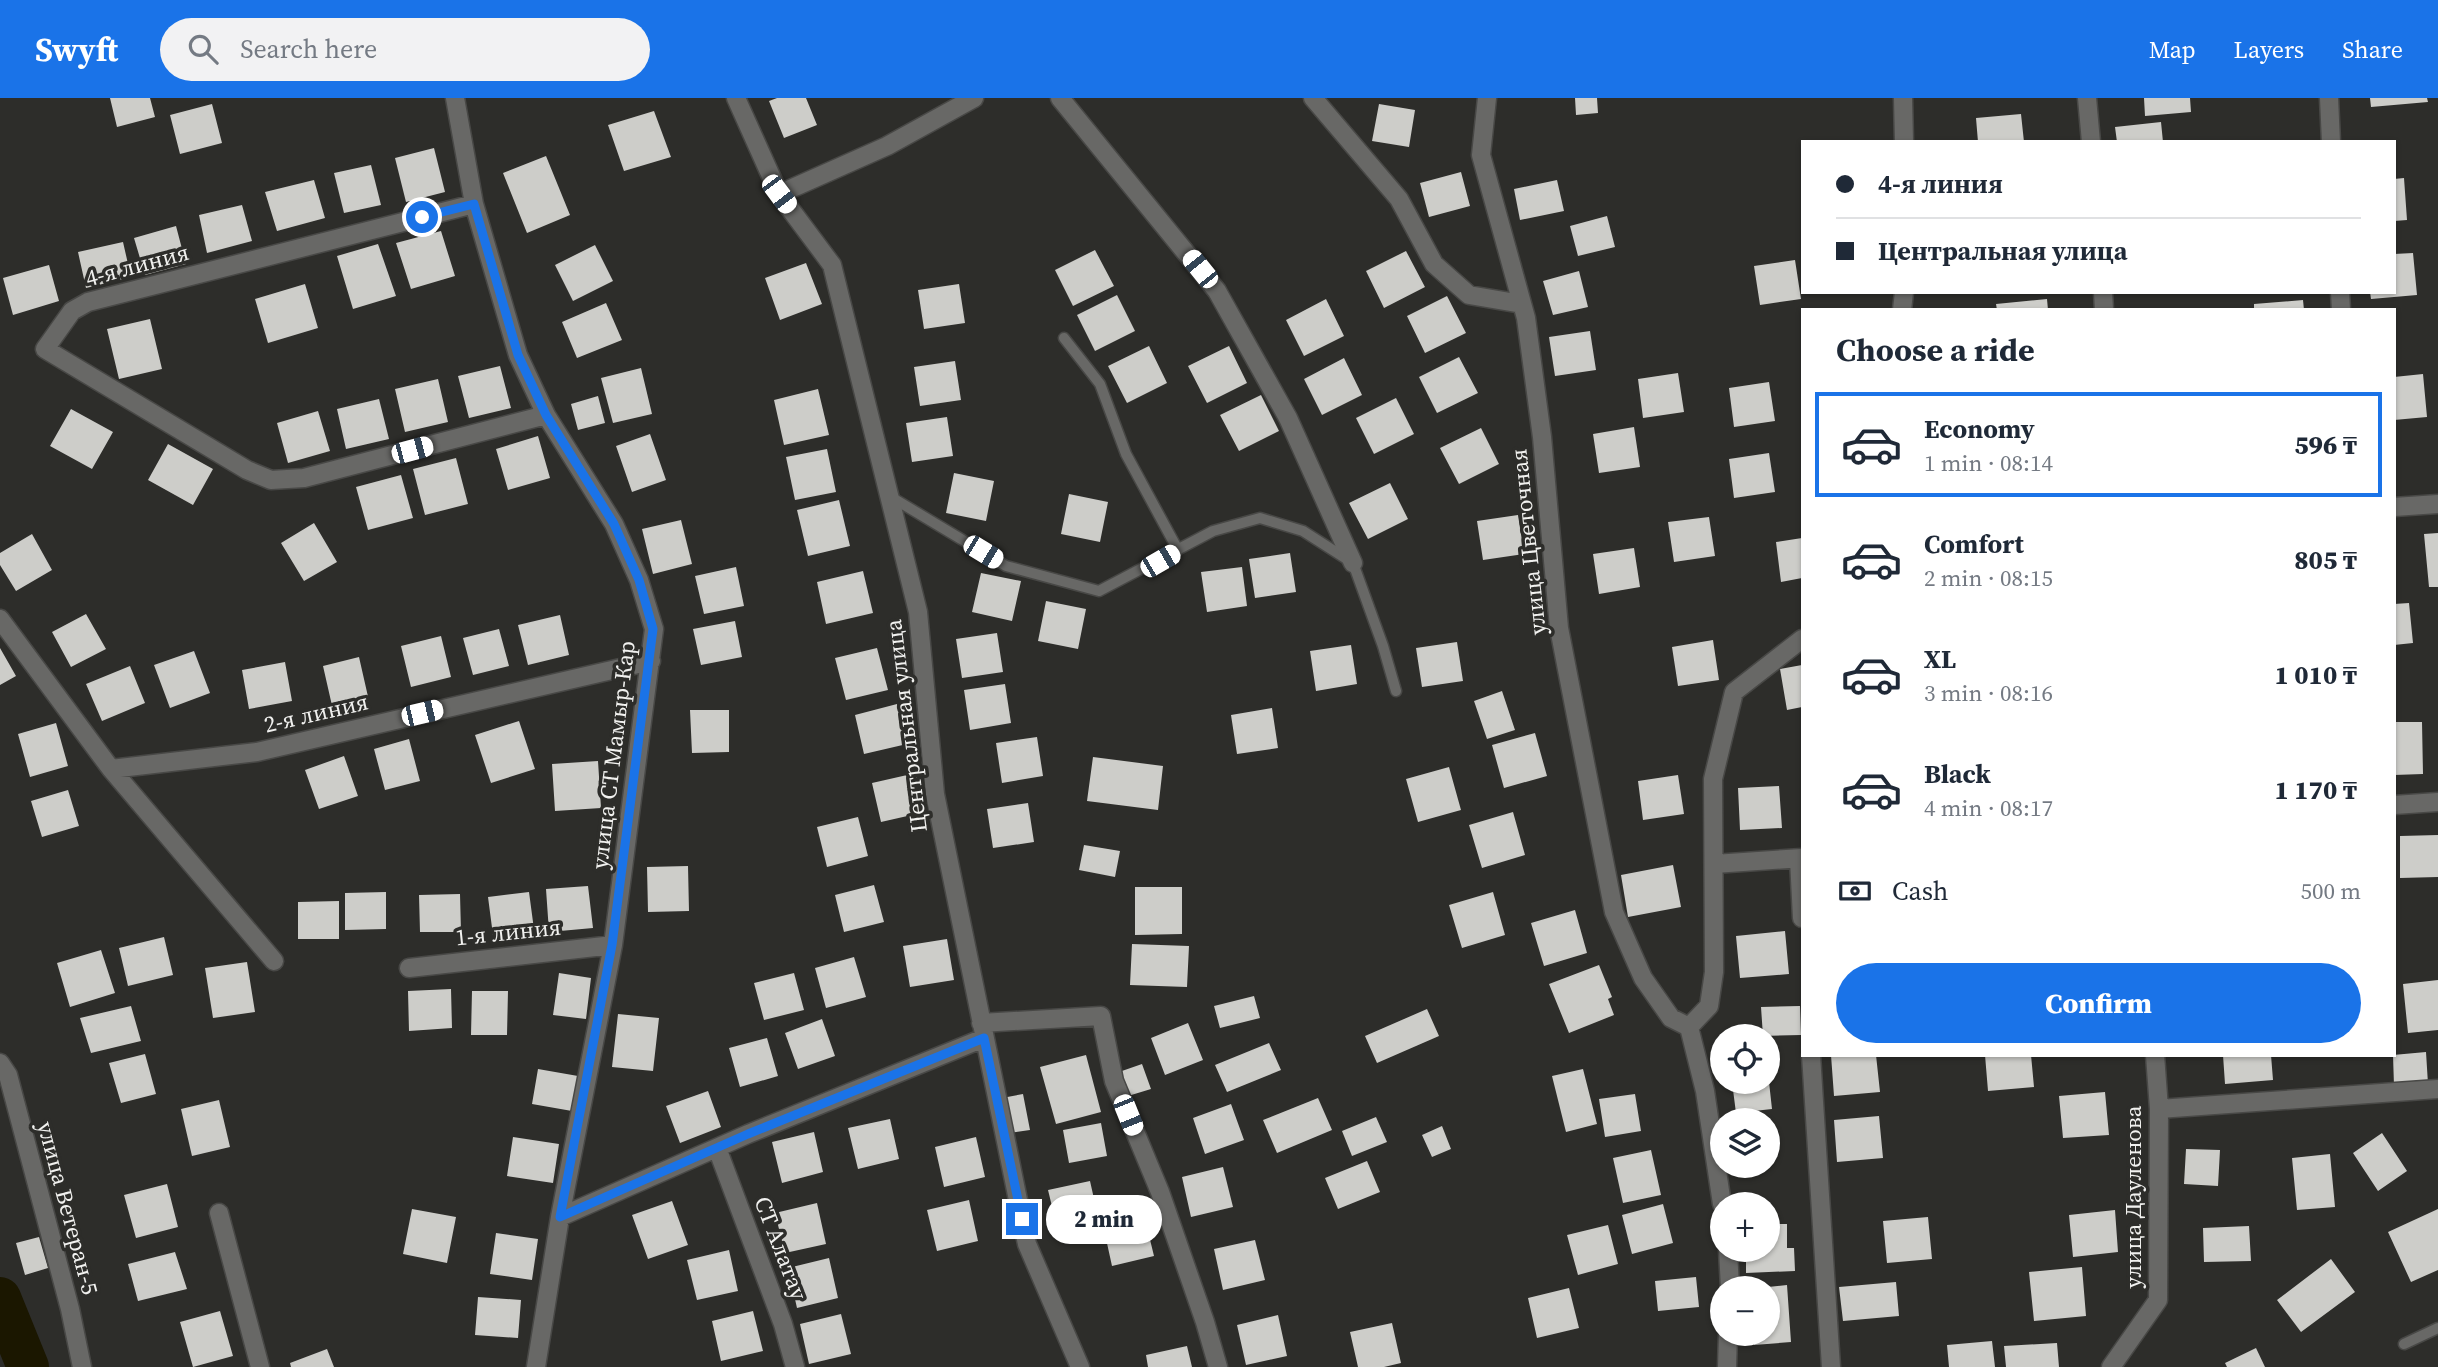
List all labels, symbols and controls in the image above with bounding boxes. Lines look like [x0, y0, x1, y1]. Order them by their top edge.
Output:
search box [160, 18, 650, 81]
text: Swyft [35, 27, 118, 72]
icon: search [184, 30, 222, 68]
text: Search here [240, 31, 377, 67]
text: Map [2149, 33, 2196, 66]
text: Layers [2234, 33, 2304, 66]
text: Share [2342, 33, 2403, 66]
text: 4-я линия [1878, 166, 2003, 202]
car [758, 171, 801, 217]
route start [406, 201, 438, 233]
text: Центральная улица [1878, 233, 2128, 269]
street label: 4-я линия [82, 236, 192, 294]
car [1179, 246, 1222, 292]
text: Choose a ride [1836, 328, 2035, 372]
text: Economy [1924, 411, 2035, 447]
icon: car [1840, 413, 1903, 476]
text: 596 ₸ [2294, 427, 2357, 463]
car [389, 434, 436, 466]
street label: улица Цветочная [1502, 447, 1554, 637]
text: 1 min · 08:14 [1924, 447, 2053, 479]
text: Comfort [1924, 526, 2024, 562]
icon: car [1840, 528, 1903, 591]
car [960, 532, 1007, 572]
car [1137, 541, 1184, 581]
text: 805 ₸ [2294, 542, 2357, 578]
text: 2 min · 08:15 [1924, 562, 2053, 594]
street label: Центральная улица [877, 617, 935, 834]
street label: улица СТ Мамыр-Кар [583, 639, 643, 871]
text: XL [1924, 641, 1956, 677]
icon: car [1840, 643, 1903, 706]
text: 1 010 ₸ [2274, 657, 2357, 693]
text: 3 min · 08:16 [1924, 677, 2053, 709]
street label: 2-я линия [261, 685, 371, 741]
car [400, 698, 445, 728]
text: Black [1924, 756, 1991, 792]
icon: car [1840, 758, 1903, 821]
text: 1 170 ₸ [2274, 772, 2357, 808]
text: 4 min · 08:17 [1924, 792, 2053, 824]
icon: cash [1836, 872, 1874, 910]
text: Cash [1892, 873, 1948, 909]
text: 500 m [2300, 875, 2361, 907]
street label: 1-я линия [454, 911, 562, 953]
button: Confirm [1836, 963, 2361, 1043]
map controls [1710, 1024, 1780, 1346]
button: locate [1710, 1024, 1780, 1094]
car [1111, 1092, 1146, 1138]
street label: улица Дауленова [2117, 1105, 2149, 1288]
button: layers [1710, 1108, 1780, 1178]
street label: улица Ветеран-5 [29, 1118, 107, 1298]
street label: СТ Алатау [747, 1192, 815, 1305]
button: + [1710, 1192, 1780, 1262]
callout: 2 min [1046, 1194, 1162, 1244]
route end [1006, 1203, 1038, 1235]
text: 2 min [1074, 1203, 1134, 1235]
button: − [1710, 1276, 1780, 1346]

